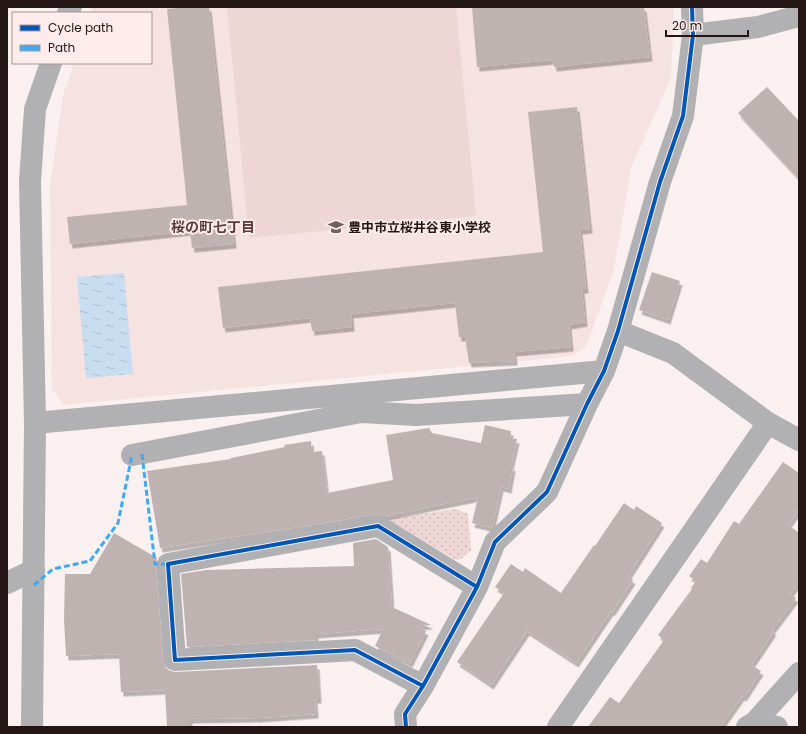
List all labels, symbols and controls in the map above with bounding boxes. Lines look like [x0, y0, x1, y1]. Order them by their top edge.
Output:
legend [12, 12, 152, 64]
scale bar [666, 12, 748, 38]
text: 20 m [672, 17, 702, 34]
text: Cycle path [48, 19, 113, 36]
text: Path [48, 39, 75, 56]
district label: 桜の町七丁目 [171, 217, 255, 237]
school or university icon: 豊中市立桜井谷東小学校 [327, 218, 345, 236]
place label: 豊中市立桜井谷東小学校 [348, 218, 491, 237]

